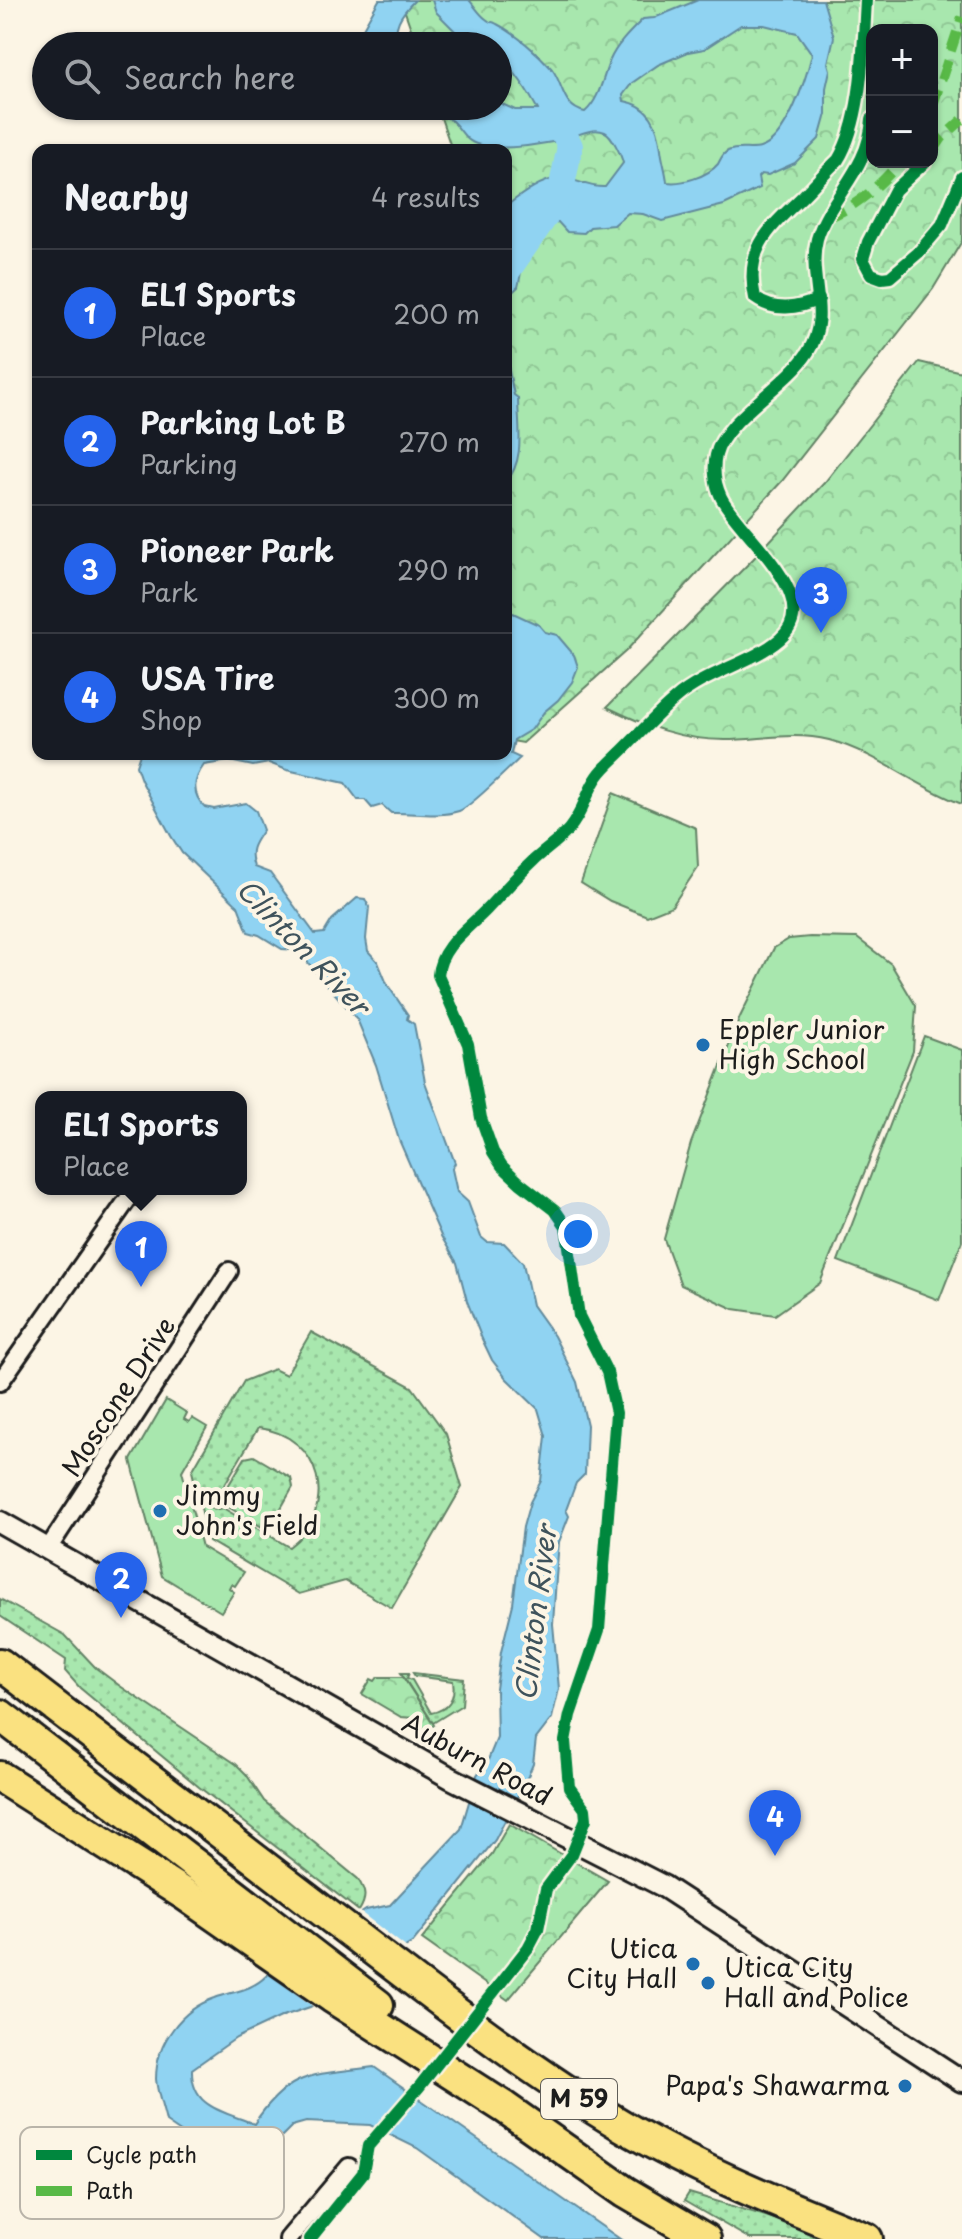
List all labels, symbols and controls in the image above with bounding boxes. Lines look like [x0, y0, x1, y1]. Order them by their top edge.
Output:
map controls [866, 24, 938, 168]
button: + [866, 24, 938, 96]
search box [32, 32, 512, 120]
icon: search [60, 54, 104, 98]
text: Search here [124, 54, 296, 99]
button: − [866, 96, 938, 168]
text: Nearby [64, 170, 189, 222]
text: 4 results [371, 177, 480, 216]
text: EL1 Sports [140, 271, 296, 316]
text: 1 [84, 294, 96, 333]
text: 200 m [393, 294, 480, 333]
text: Place [140, 316, 206, 355]
text: Parking Lot B [140, 399, 346, 444]
text: 2 [81, 422, 99, 461]
text: 270 m [399, 422, 480, 461]
text: Parking [140, 444, 237, 483]
text: Pioneer Park [140, 527, 334, 572]
text: 3 [81, 550, 99, 589]
text: 290 m [397, 550, 480, 589]
pin: 3 [795, 567, 847, 633]
text: Park [140, 572, 198, 611]
text: USA Tire [140, 655, 274, 700]
text: 4 [81, 678, 99, 717]
text: 300 m [393, 678, 480, 717]
text: Shop [140, 700, 202, 739]
water label: Clinton River [228, 868, 383, 1026]
place label: Eppler Junior High School [719, 1009, 884, 1078]
marker: Eppler Junior High School [694, 1036, 712, 1054]
popup [35, 1091, 247, 1195]
text: EL1 Sports [63, 1101, 219, 1146]
text: Place [63, 1146, 129, 1185]
your location [558, 1214, 598, 1254]
pin: 1 [115, 1221, 167, 1287]
street label: Moscone Drive [51, 1309, 184, 1484]
place label: Jimmy John's Field [176, 1475, 318, 1544]
marker: Jimmy John's Field [151, 1502, 169, 1520]
water label: Clinton River [502, 1520, 567, 1703]
pin: 2 [95, 1552, 147, 1618]
street label: Auburn Road [396, 1703, 560, 1815]
pin: 4 [749, 1790, 801, 1856]
place label: Utica City Hall [566, 1928, 678, 1997]
place label: Utica City Hall and Police [724, 1947, 909, 2016]
marker: Utica City Hall [684, 1955, 702, 1973]
marker: Utica City Hall and Police [699, 1974, 717, 1992]
place label: Papa's Shawarma [665, 2065, 890, 2104]
marker: Papa's Shawarma [896, 2077, 914, 2095]
road number: M 59 [541, 2079, 617, 2119]
legend [20, 2127, 284, 2219]
text: Cycle path [86, 2137, 197, 2170]
text: Path [86, 2173, 134, 2206]

